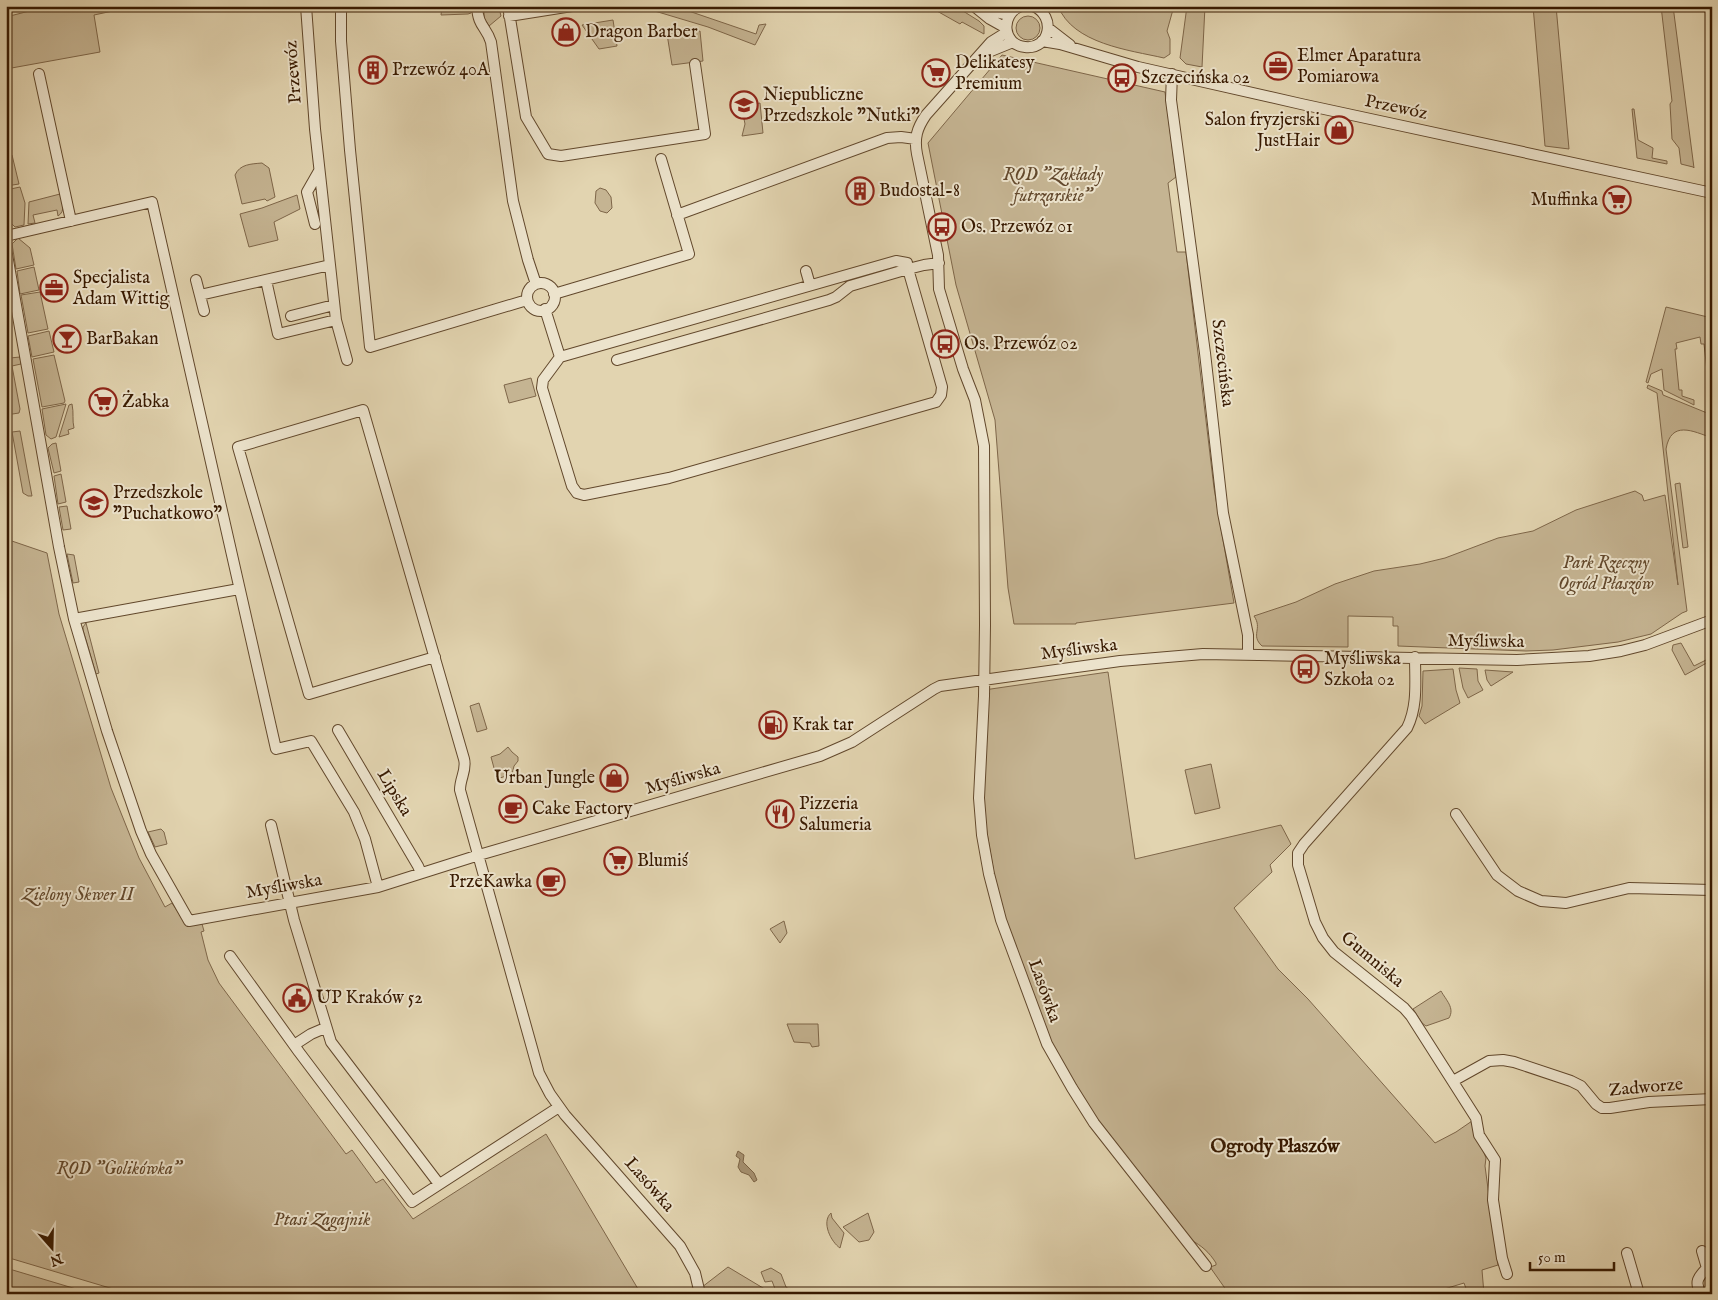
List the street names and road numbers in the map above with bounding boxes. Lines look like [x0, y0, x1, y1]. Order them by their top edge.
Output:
street label: Przewóz [280, 40, 308, 104]
street label: Przewóz [1363, 90, 1429, 126]
street label: Szczecińska [1205, 318, 1239, 408]
street label: Myśliwska [1447, 630, 1525, 654]
street label: Myśliwska [1039, 634, 1119, 666]
street label: Myśliwska [643, 757, 723, 801]
street label: Lipska [371, 765, 417, 821]
street label: Myśliwska [244, 869, 324, 905]
street label: Gumniska [1336, 927, 1409, 993]
street label: Lasówka [1022, 956, 1066, 1026]
street label: Zadworze [1608, 1073, 1684, 1103]
street label: Lasówka [619, 1153, 679, 1217]

